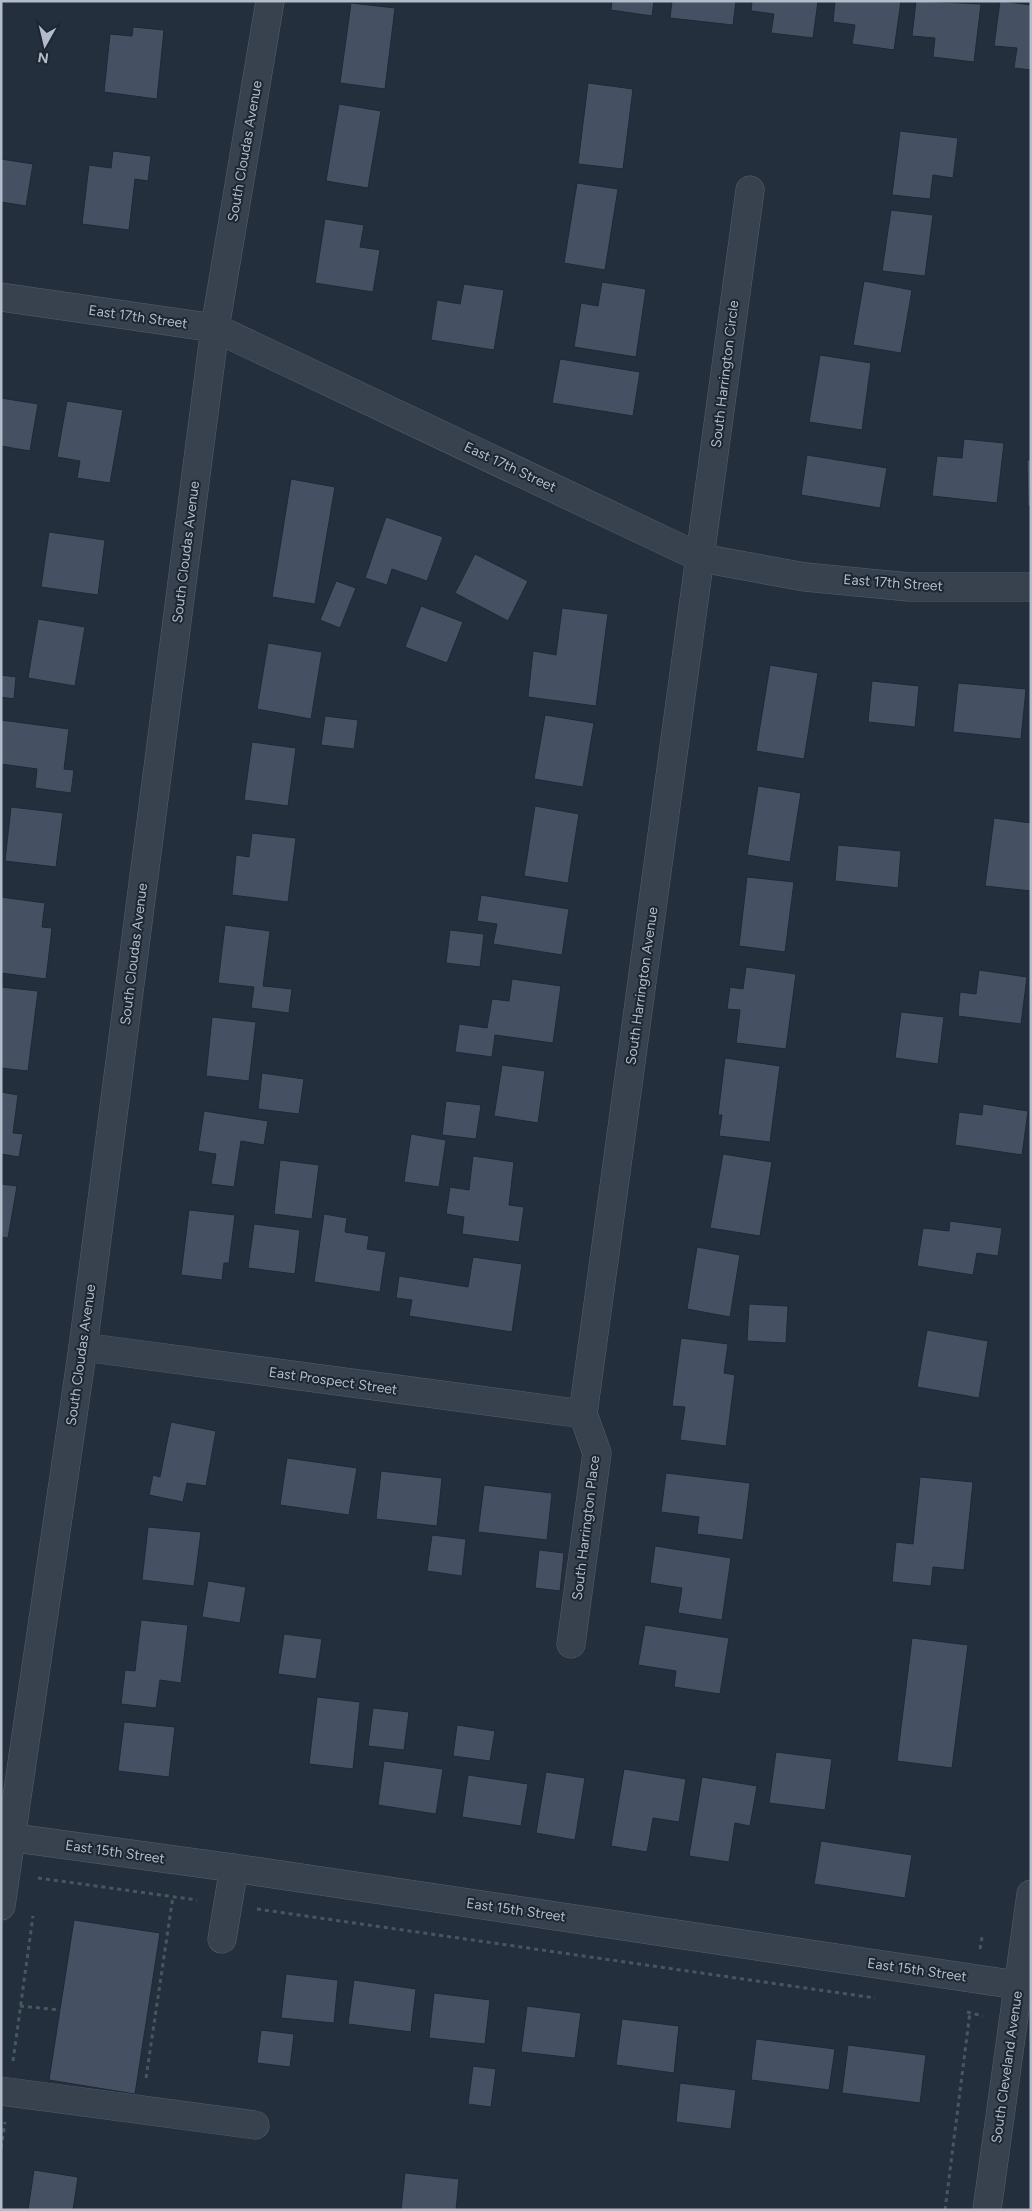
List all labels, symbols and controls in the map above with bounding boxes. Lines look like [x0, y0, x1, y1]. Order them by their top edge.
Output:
north arrow [20, 20, 70, 70]
text: N [37, 48, 50, 67]
street label: South Cloudas Avenue [224, 79, 266, 223]
street label: South Harrington Circle [708, 299, 743, 449]
street label: East 17th Street [87, 302, 189, 332]
street label: East 17th Street [461, 438, 559, 496]
street label: South Cloudas Avenue [169, 480, 203, 624]
street label: East 17th Street [843, 571, 943, 595]
street label: South Cloudas Avenue [117, 882, 151, 1026]
street label: South Harrington Avenue [622, 906, 662, 1066]
street label: South Cloudas Avenue [63, 1283, 99, 1427]
street label: East Prospect Street [268, 1364, 398, 1398]
street label: South Harrington Place [569, 1454, 603, 1601]
street label: East 15th Street [64, 1837, 166, 1867]
street label: East 15th Street [465, 1895, 567, 1925]
street label: East 15th Street [866, 1955, 968, 1985]
street label: South Cleveland Avenue [988, 1989, 1026, 2144]

